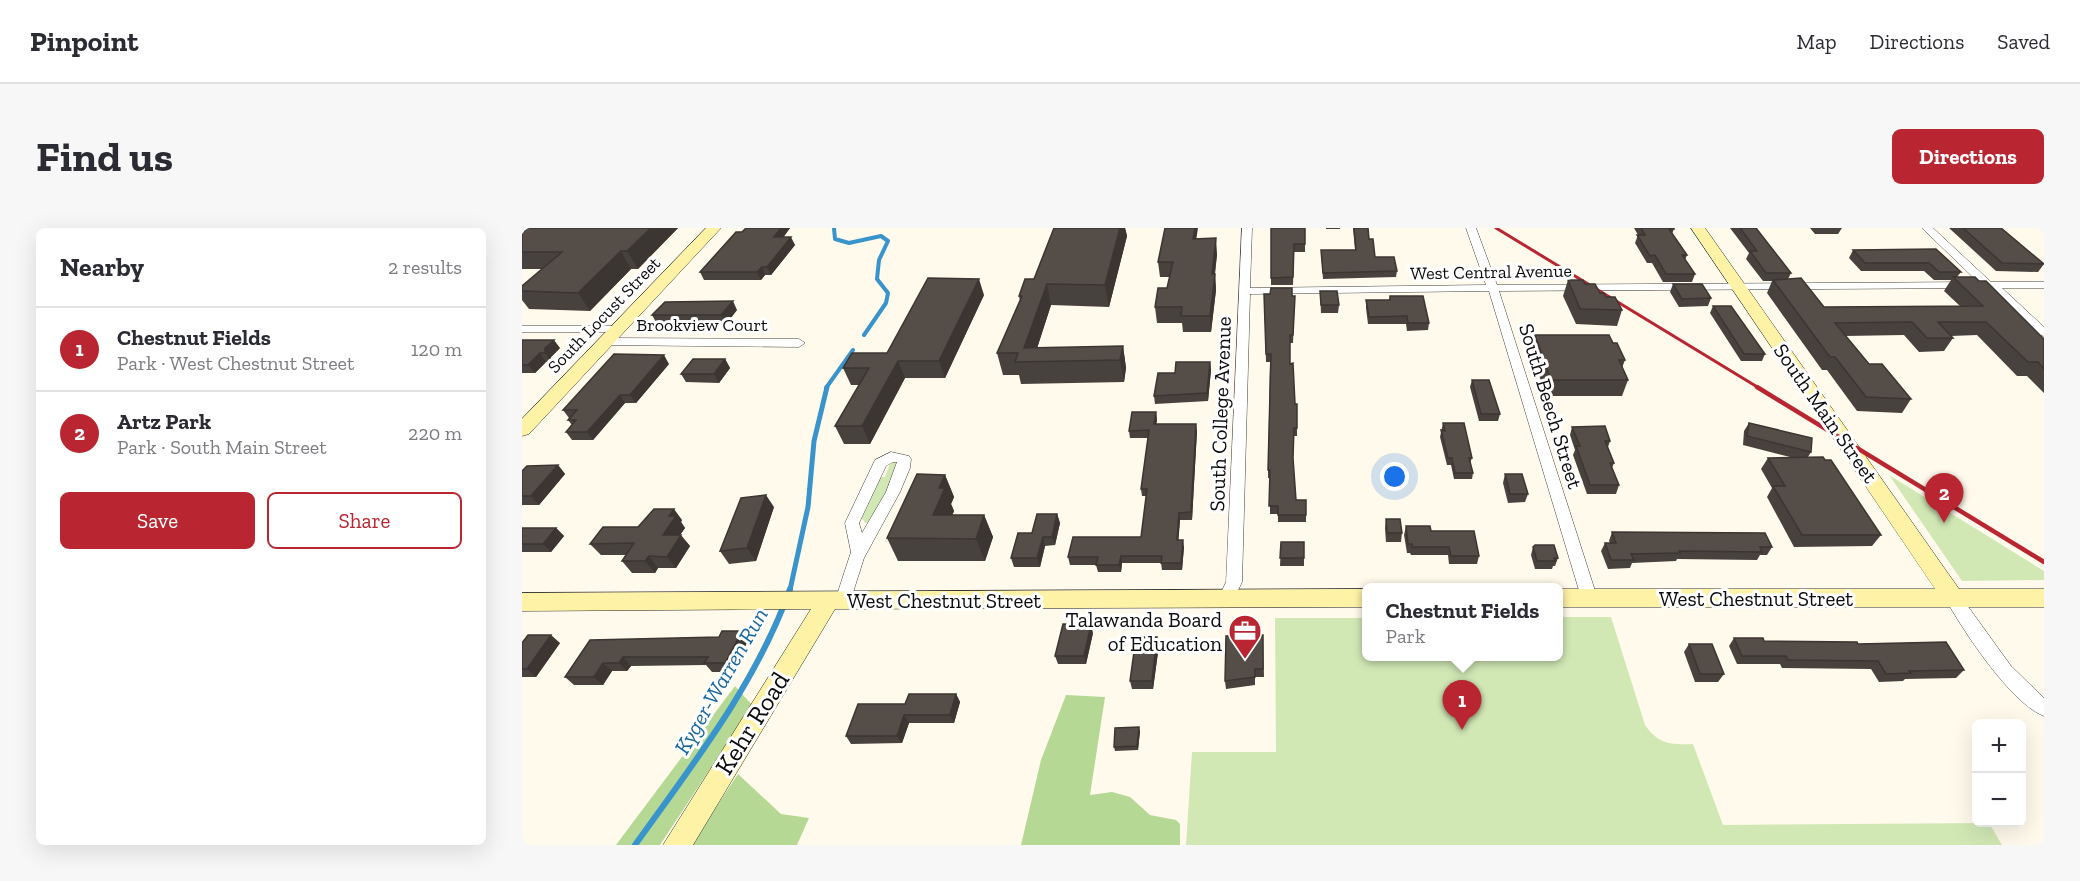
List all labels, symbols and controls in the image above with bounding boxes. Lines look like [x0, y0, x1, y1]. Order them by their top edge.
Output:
text: Pinpoint [30, 25, 138, 58]
text: Map [1797, 29, 1837, 54]
text: Directions [1870, 29, 1964, 54]
text: Saved [1997, 29, 2050, 54]
button: Directions [1892, 129, 2044, 184]
text: Find us [36, 131, 173, 182]
text: Nearby [60, 251, 144, 283]
street label: South Locust Street [543, 252, 665, 378]
text: 2 results [388, 255, 462, 279]
street label: West Central Avenue [1410, 260, 1572, 284]
street label: Brookview Court [636, 314, 768, 336]
street label: South College Avenue [1204, 316, 1236, 512]
street label: South Beech Street [1514, 320, 1588, 492]
text: Chestnut Fields [117, 324, 271, 351]
text: 1 [75, 337, 84, 361]
text: 120 m [411, 337, 462, 361]
street label: South Main Street [1769, 339, 1883, 488]
text: Park · West Chestnut Street [117, 351, 354, 375]
text: Artz Park [117, 408, 211, 435]
text: 2 [74, 421, 85, 445]
text: 220 m [408, 421, 462, 445]
text: Park · South Main Street [117, 435, 327, 459]
your location [1380, 462, 1409, 491]
pin: 2 [1924, 474, 1964, 523]
button: Save [60, 492, 255, 549]
button: Share [267, 492, 462, 549]
popup [1362, 583, 1563, 661]
street label: West Chestnut Street [1659, 586, 1853, 611]
street label: West Chestnut Street [847, 588, 1041, 613]
text: Chestnut Fields [1386, 597, 1539, 624]
water label: Kyger-Warren Run [668, 603, 774, 759]
place label: Talawanda Board of Education [1065, 607, 1222, 656]
office icon: Talawanda Board of Education [1227, 613, 1263, 660]
text: Park [1386, 624, 1425, 648]
street label: Kehr Road [708, 666, 796, 780]
pin: 1 [1442, 680, 1482, 730]
map controls [1972, 719, 2026, 827]
button: + [1972, 719, 2026, 773]
button: − [1972, 773, 2026, 827]

